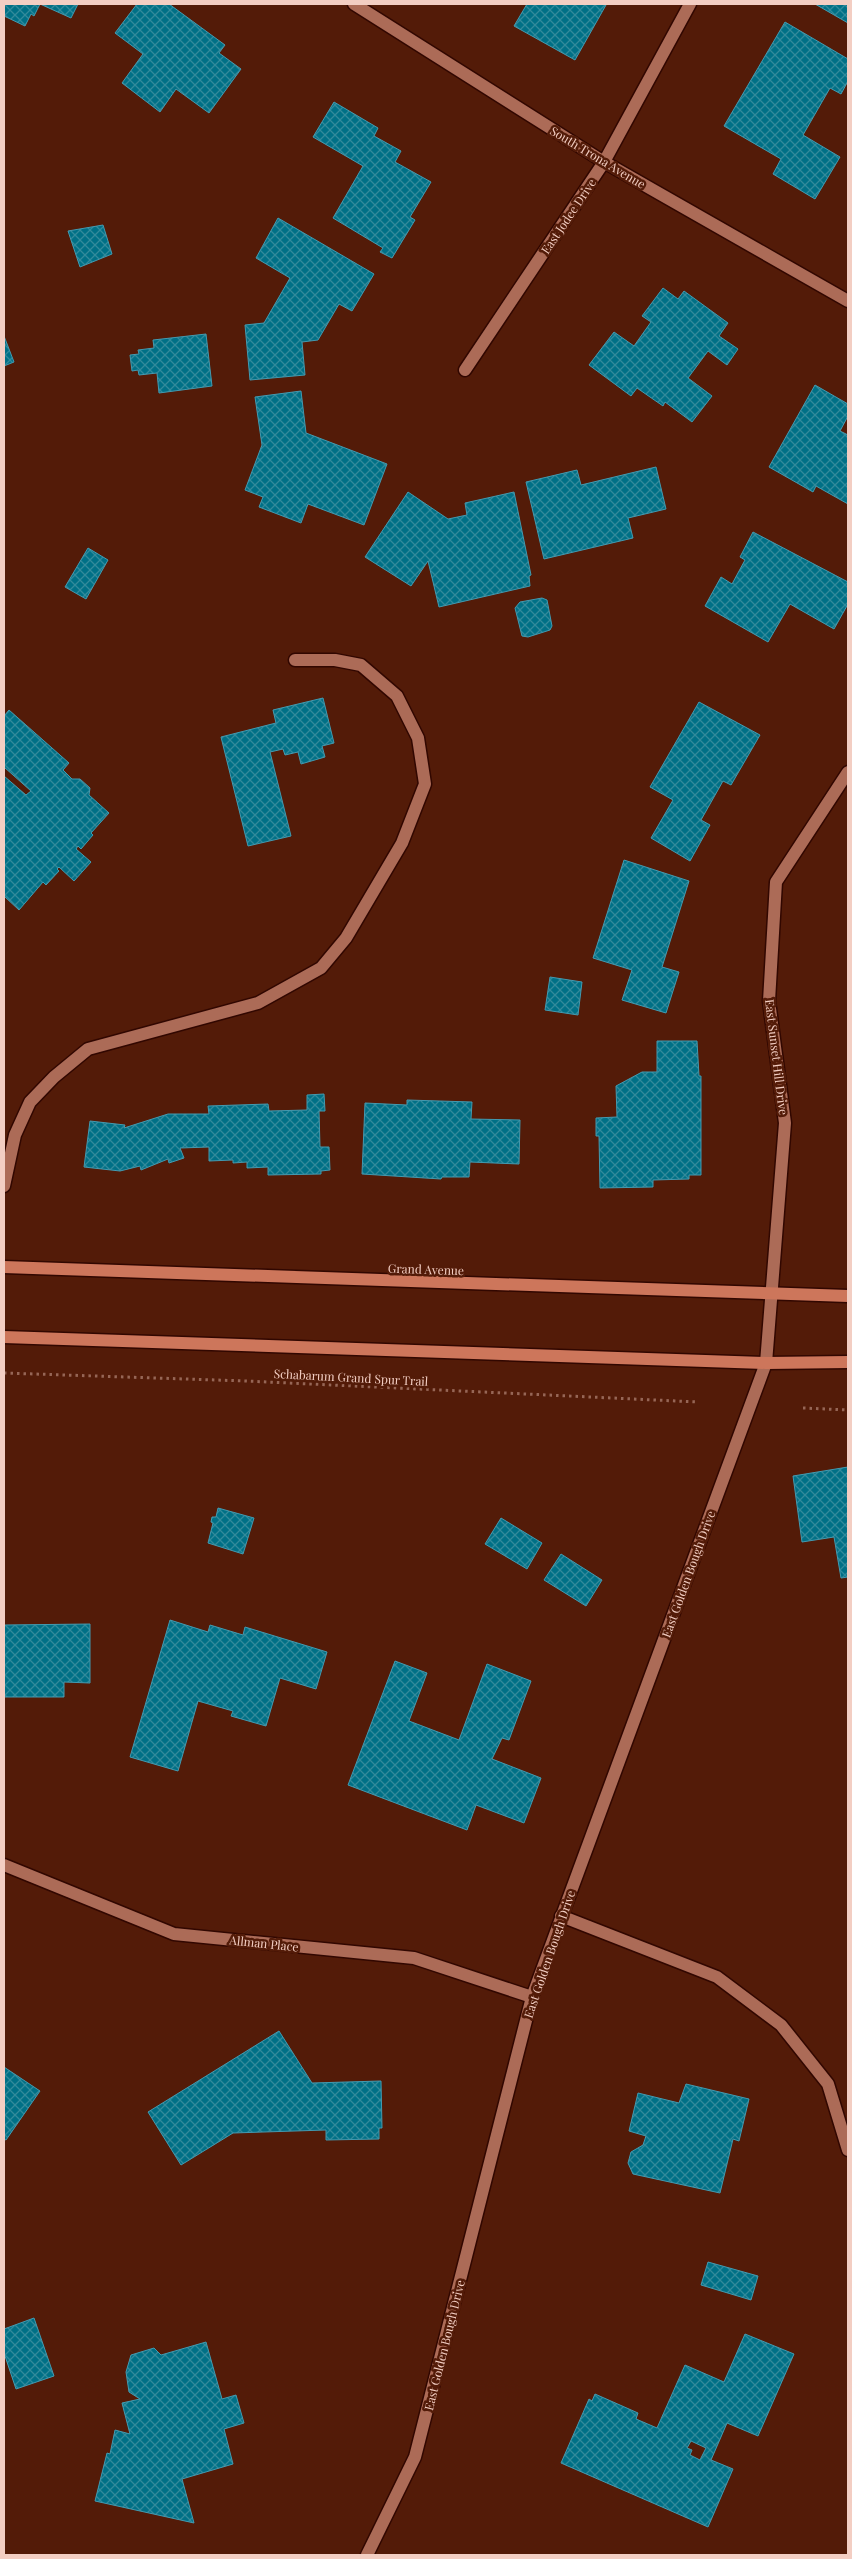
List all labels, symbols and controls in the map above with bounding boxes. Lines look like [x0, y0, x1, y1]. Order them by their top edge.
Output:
street label: South Trona Avenue [547, 122, 649, 192]
street label: East Jodee Drive [537, 175, 599, 257]
street label: East Sunset Hill Drive [762, 998, 792, 1116]
street label: Grand Avenue [388, 1260, 464, 1278]
street label: Schabarum Grand Spur Trail [273, 1365, 429, 1389]
street label: East Golden Bough Drive [658, 1508, 718, 1640]
street label: East Golden Bough Drive [520, 1888, 578, 2020]
street label: Allman Place [228, 1931, 299, 1955]
street label: East Golden Bough Drive [420, 2278, 468, 2412]

